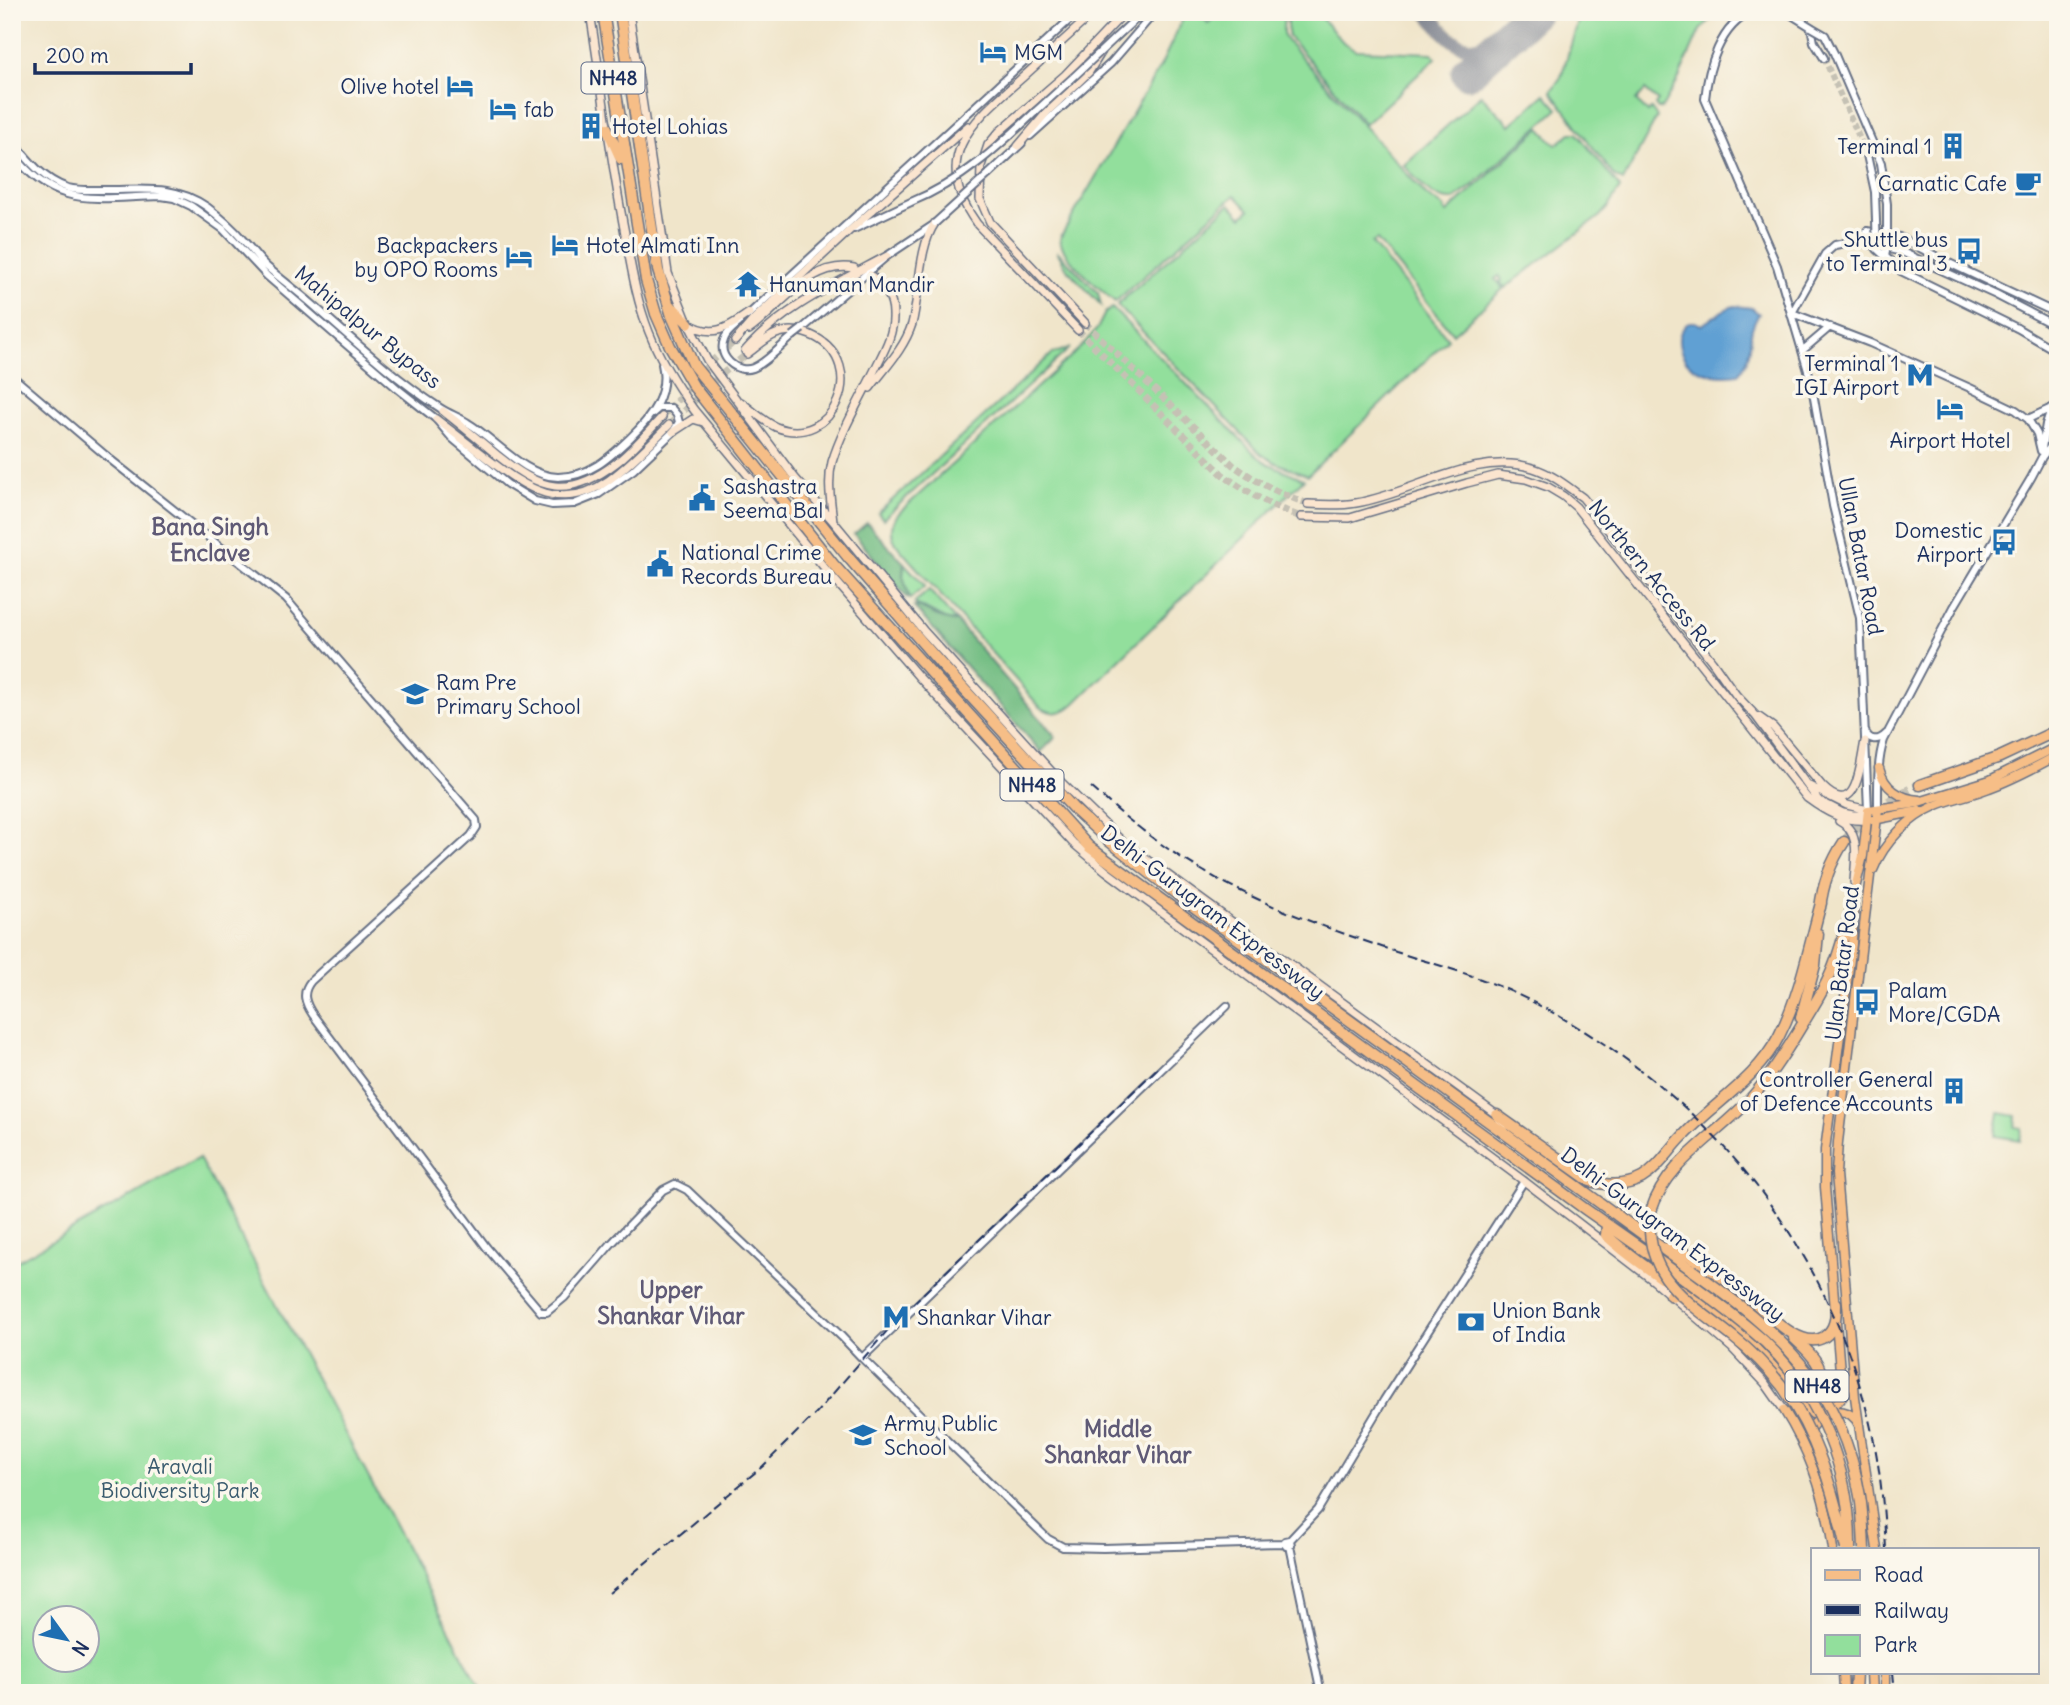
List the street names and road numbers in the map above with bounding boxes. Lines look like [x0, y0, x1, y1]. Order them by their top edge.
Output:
road number: NH48 [582, 62, 644, 94]
street label: Mahipalpur Bypass [289, 260, 447, 394]
street label: Ullan Batar Road [1832, 475, 1890, 637]
street label: Northern Access Rd [1583, 494, 1721, 656]
road number: NH48 [1000, 770, 1064, 800]
street label: Delhi-Gurugram Expressway [1096, 819, 1330, 1005]
street label: Ulan Batar Road [1819, 884, 1865, 1042]
street label: Delhi-Gurugram Expressway [1556, 1141, 1790, 1327]
road number: NH48 [1786, 1370, 1848, 1402]

